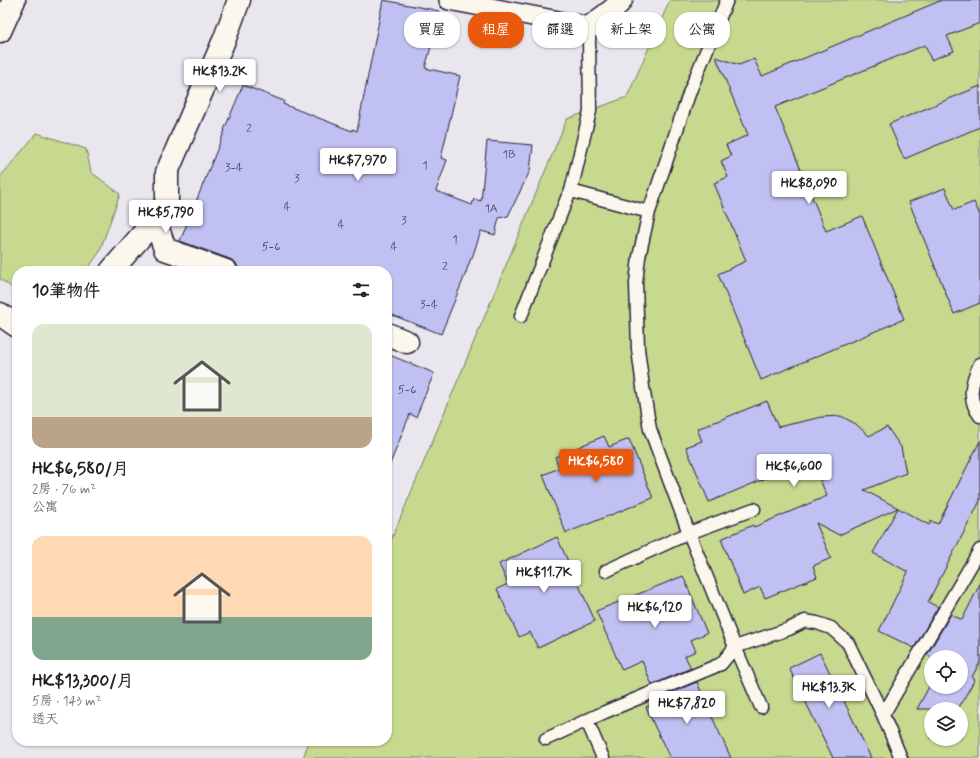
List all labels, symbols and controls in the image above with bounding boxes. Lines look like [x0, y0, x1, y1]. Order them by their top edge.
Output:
chip: 買屋 [404, 12, 460, 48]
chip: 租屋 [468, 12, 524, 48]
chip: 篩選 [532, 12, 588, 48]
chip: 新上架 [596, 12, 666, 48]
chip: 公寓 [674, 12, 730, 48]
pin: HK$13.2K [179, 59, 261, 93]
text: HK$13.2K [193, 63, 247, 80]
house number: 2 [246, 121, 252, 137]
house number: 1B [503, 147, 516, 163]
pin: HK$7,970 [317, 148, 399, 182]
text: HK$7,970 [329, 152, 387, 169]
house number: 1 [422, 158, 428, 174]
house number: 3-4 [225, 160, 243, 176]
house number: 3 [294, 171, 300, 187]
pin: HK$8,090 [768, 171, 850, 205]
text: HK$8,090 [781, 175, 837, 192]
house number: 4 [284, 199, 291, 215]
pin: HK$5,790 [125, 200, 207, 234]
house number: 1A [484, 201, 498, 217]
text: HK$5,790 [138, 204, 194, 221]
house number: 3 [401, 213, 407, 229]
house number: 4 [338, 217, 345, 233]
house number: 1 [452, 232, 458, 248]
house number: 5-6 [262, 239, 280, 255]
house number: 4 [391, 239, 398, 255]
house number: 2 [442, 259, 448, 275]
icon: filters [350, 279, 372, 301]
text: 10筆物件 [32, 280, 100, 302]
house number: 3-4 [420, 297, 438, 313]
icon: home [166, 350, 238, 422]
house number: 5-6 [398, 382, 416, 398]
pin: HK$6,580 [555, 449, 637, 483]
text: HK$6,580 [568, 453, 624, 470]
pin: HK$6,600 [753, 454, 835, 488]
text: HK$6,580/月 [32, 458, 129, 480]
text: HK$6,600 [766, 458, 822, 475]
text: 2房 · 76 m² [32, 481, 96, 498]
text: 公寓 [32, 499, 58, 516]
pin: HK$11.7K [503, 560, 585, 594]
icon: home [166, 562, 238, 634]
text: HK$11.7K [516, 564, 572, 581]
pin: HK$6,120 [614, 595, 696, 629]
text: HK$6,120 [628, 599, 683, 616]
map controls [924, 650, 968, 746]
button: locate [924, 650, 968, 694]
text: HK$13,300/月 [32, 670, 134, 692]
pin: HK$13.3K [788, 675, 870, 709]
text: HK$13.3K [802, 679, 856, 696]
pin: HK$7,820 [646, 691, 728, 725]
text: 5房 · 143 m² [32, 693, 101, 710]
text: HK$7,820 [658, 695, 716, 712]
button: layers [924, 702, 968, 746]
text: 透天 [32, 711, 58, 728]

